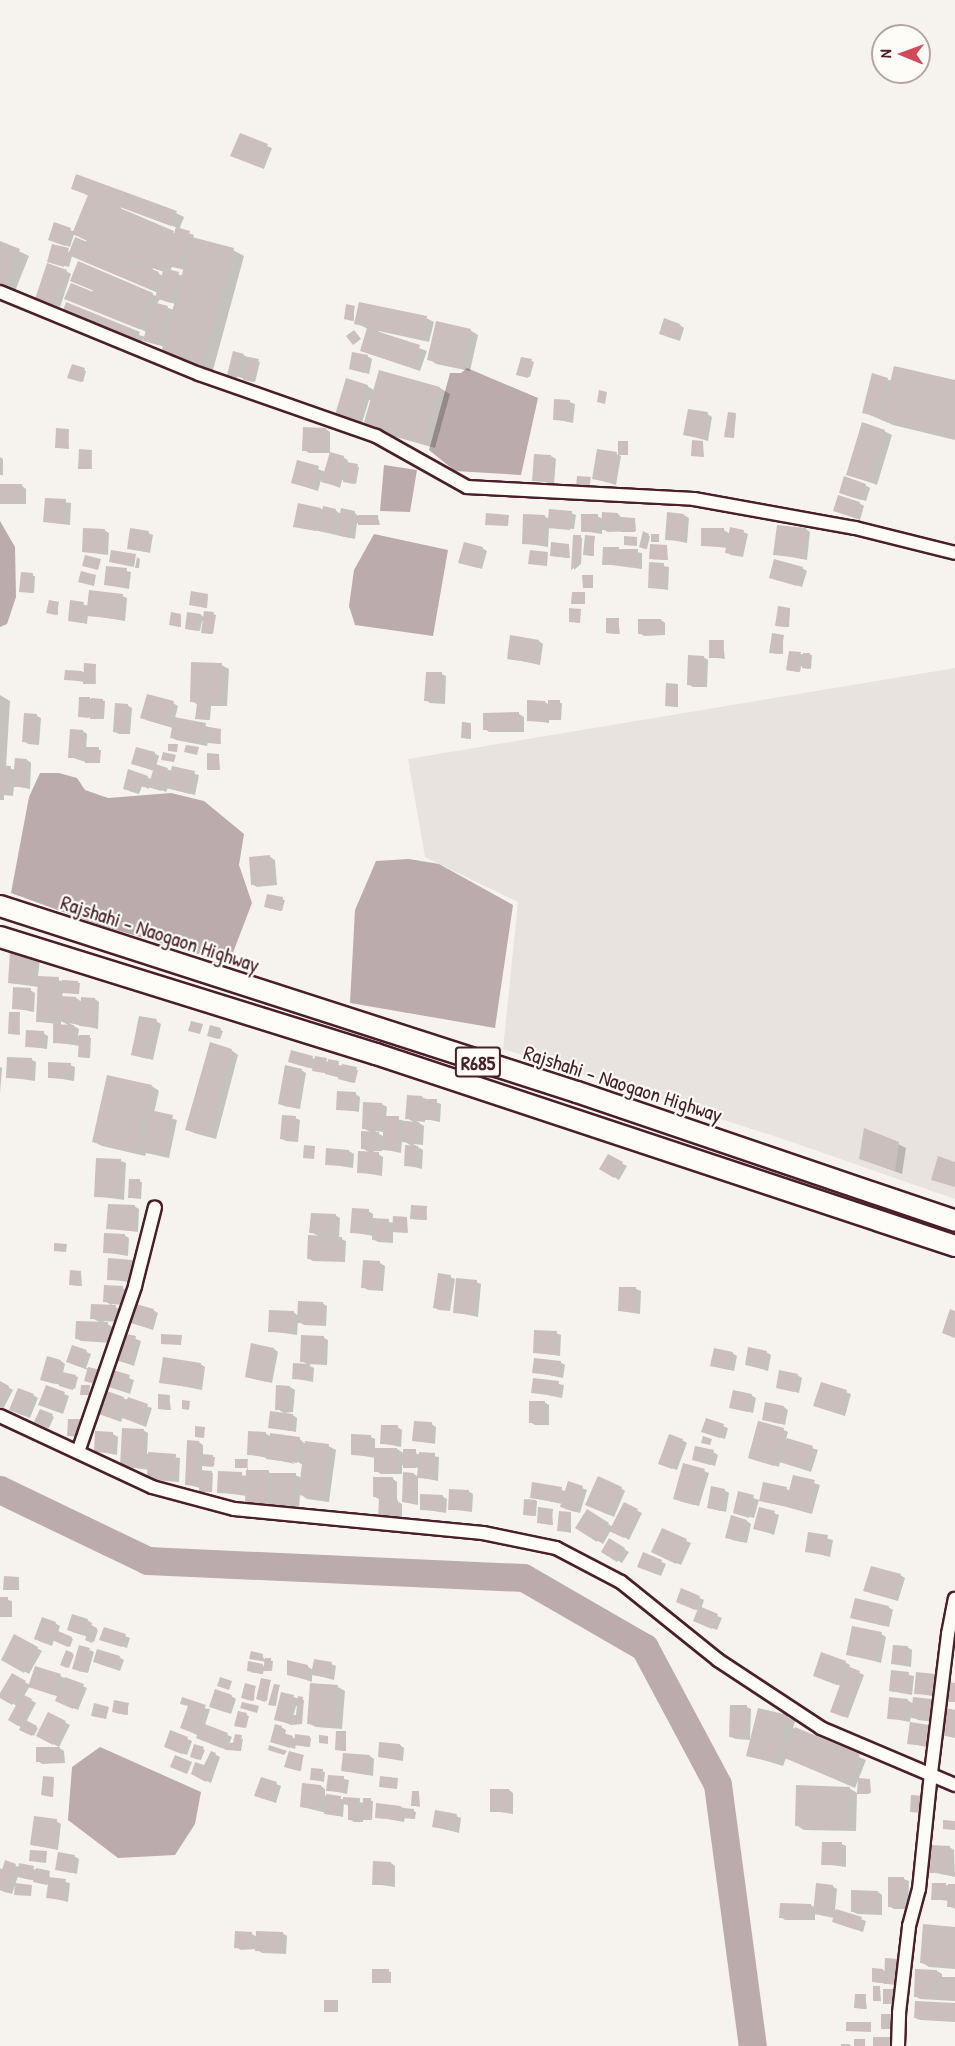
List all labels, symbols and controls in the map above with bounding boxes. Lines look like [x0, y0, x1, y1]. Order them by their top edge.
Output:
north arrow [871, 24, 931, 84]
text: N [874, 49, 896, 58]
street label: Rajshahi - Naogaon Highway [58, 890, 262, 978]
street label: Rajshahi - Naogaon Highway [521, 1040, 725, 1128]
road number: R685 [454, 1045, 502, 1079]

